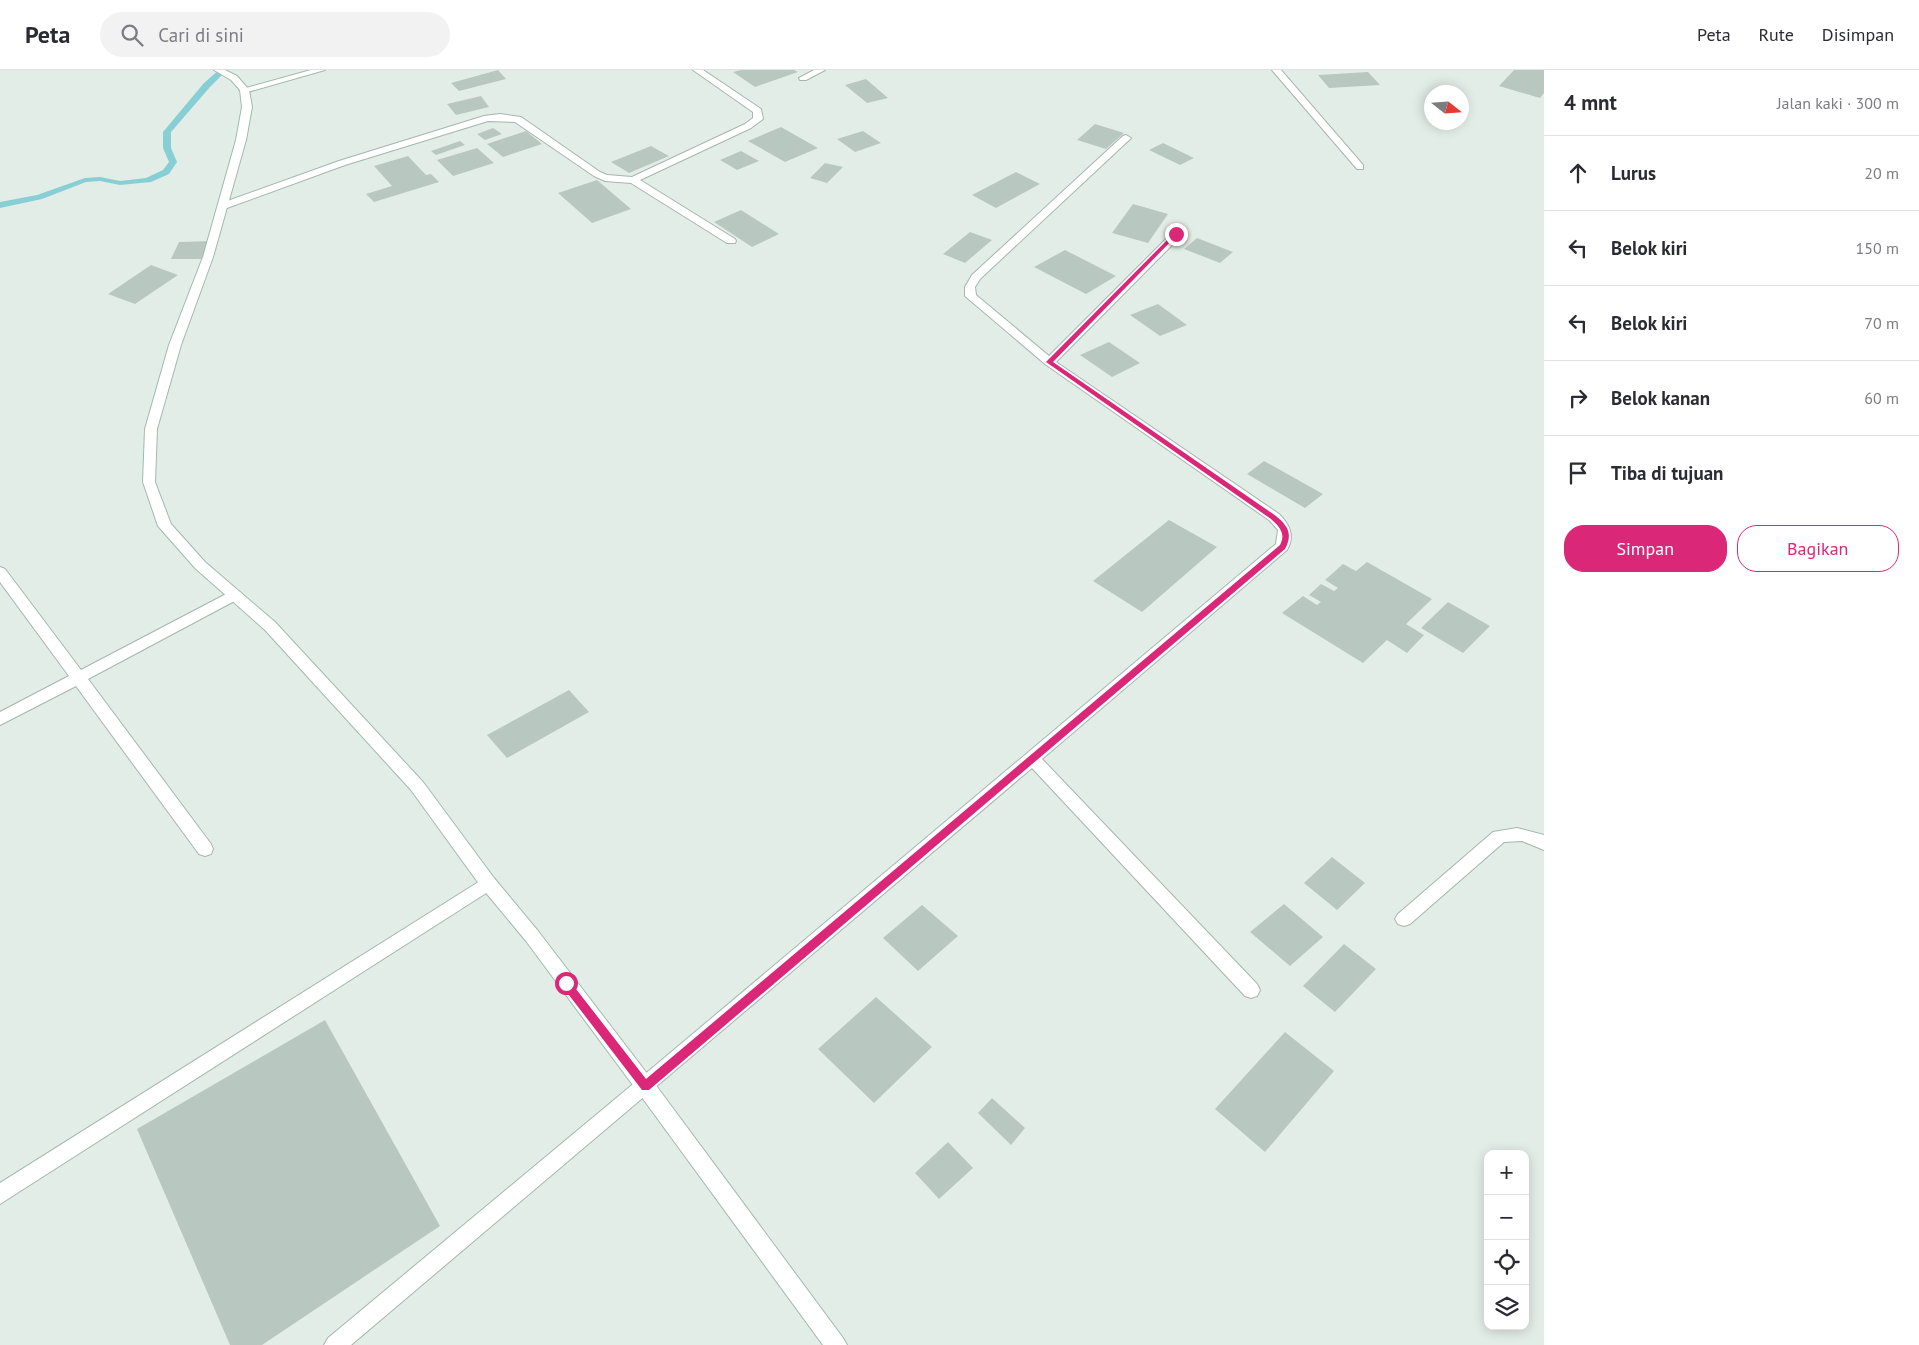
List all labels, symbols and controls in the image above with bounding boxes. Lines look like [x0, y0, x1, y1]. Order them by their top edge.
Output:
search box [100, 12, 450, 57]
text: Peta [25, 19, 70, 50]
icon: search [118, 21, 146, 49]
text: Cari di sini [158, 23, 244, 47]
text: Peta [1697, 23, 1731, 46]
text: Rute [1759, 23, 1794, 46]
text: Disimpan [1822, 23, 1894, 46]
north arrow [1424, 85, 1469, 130]
text: 4 mnt [1564, 89, 1617, 116]
text: Jalan kaki · 300 m [1777, 93, 1899, 113]
icon: ahead [1564, 159, 1592, 187]
text: Lurus [1611, 161, 1656, 185]
text: 20 m [1864, 163, 1899, 183]
route end [1165, 223, 1188, 246]
icon: left [1564, 234, 1592, 262]
text: Belok kiri [1611, 236, 1687, 260]
text: 150 m [1856, 238, 1899, 258]
icon: left [1564, 309, 1592, 337]
text: Belok kiri [1611, 311, 1687, 335]
text: 70 m [1864, 313, 1899, 333]
icon: right [1564, 384, 1592, 412]
text: Belok kanan [1611, 386, 1710, 410]
text: 60 m [1864, 388, 1899, 408]
icon: arrive [1564, 459, 1592, 487]
text: Tiba di tujuan [1611, 461, 1723, 485]
button: Simpan [1564, 525, 1727, 572]
button: Bagikan [1737, 525, 1899, 572]
route start [555, 972, 578, 995]
map controls [1484, 1150, 1529, 1330]
button: + [1484, 1150, 1529, 1195]
button: − [1484, 1195, 1529, 1240]
button: locate [1484, 1240, 1529, 1285]
button: layers [1484, 1285, 1529, 1330]

